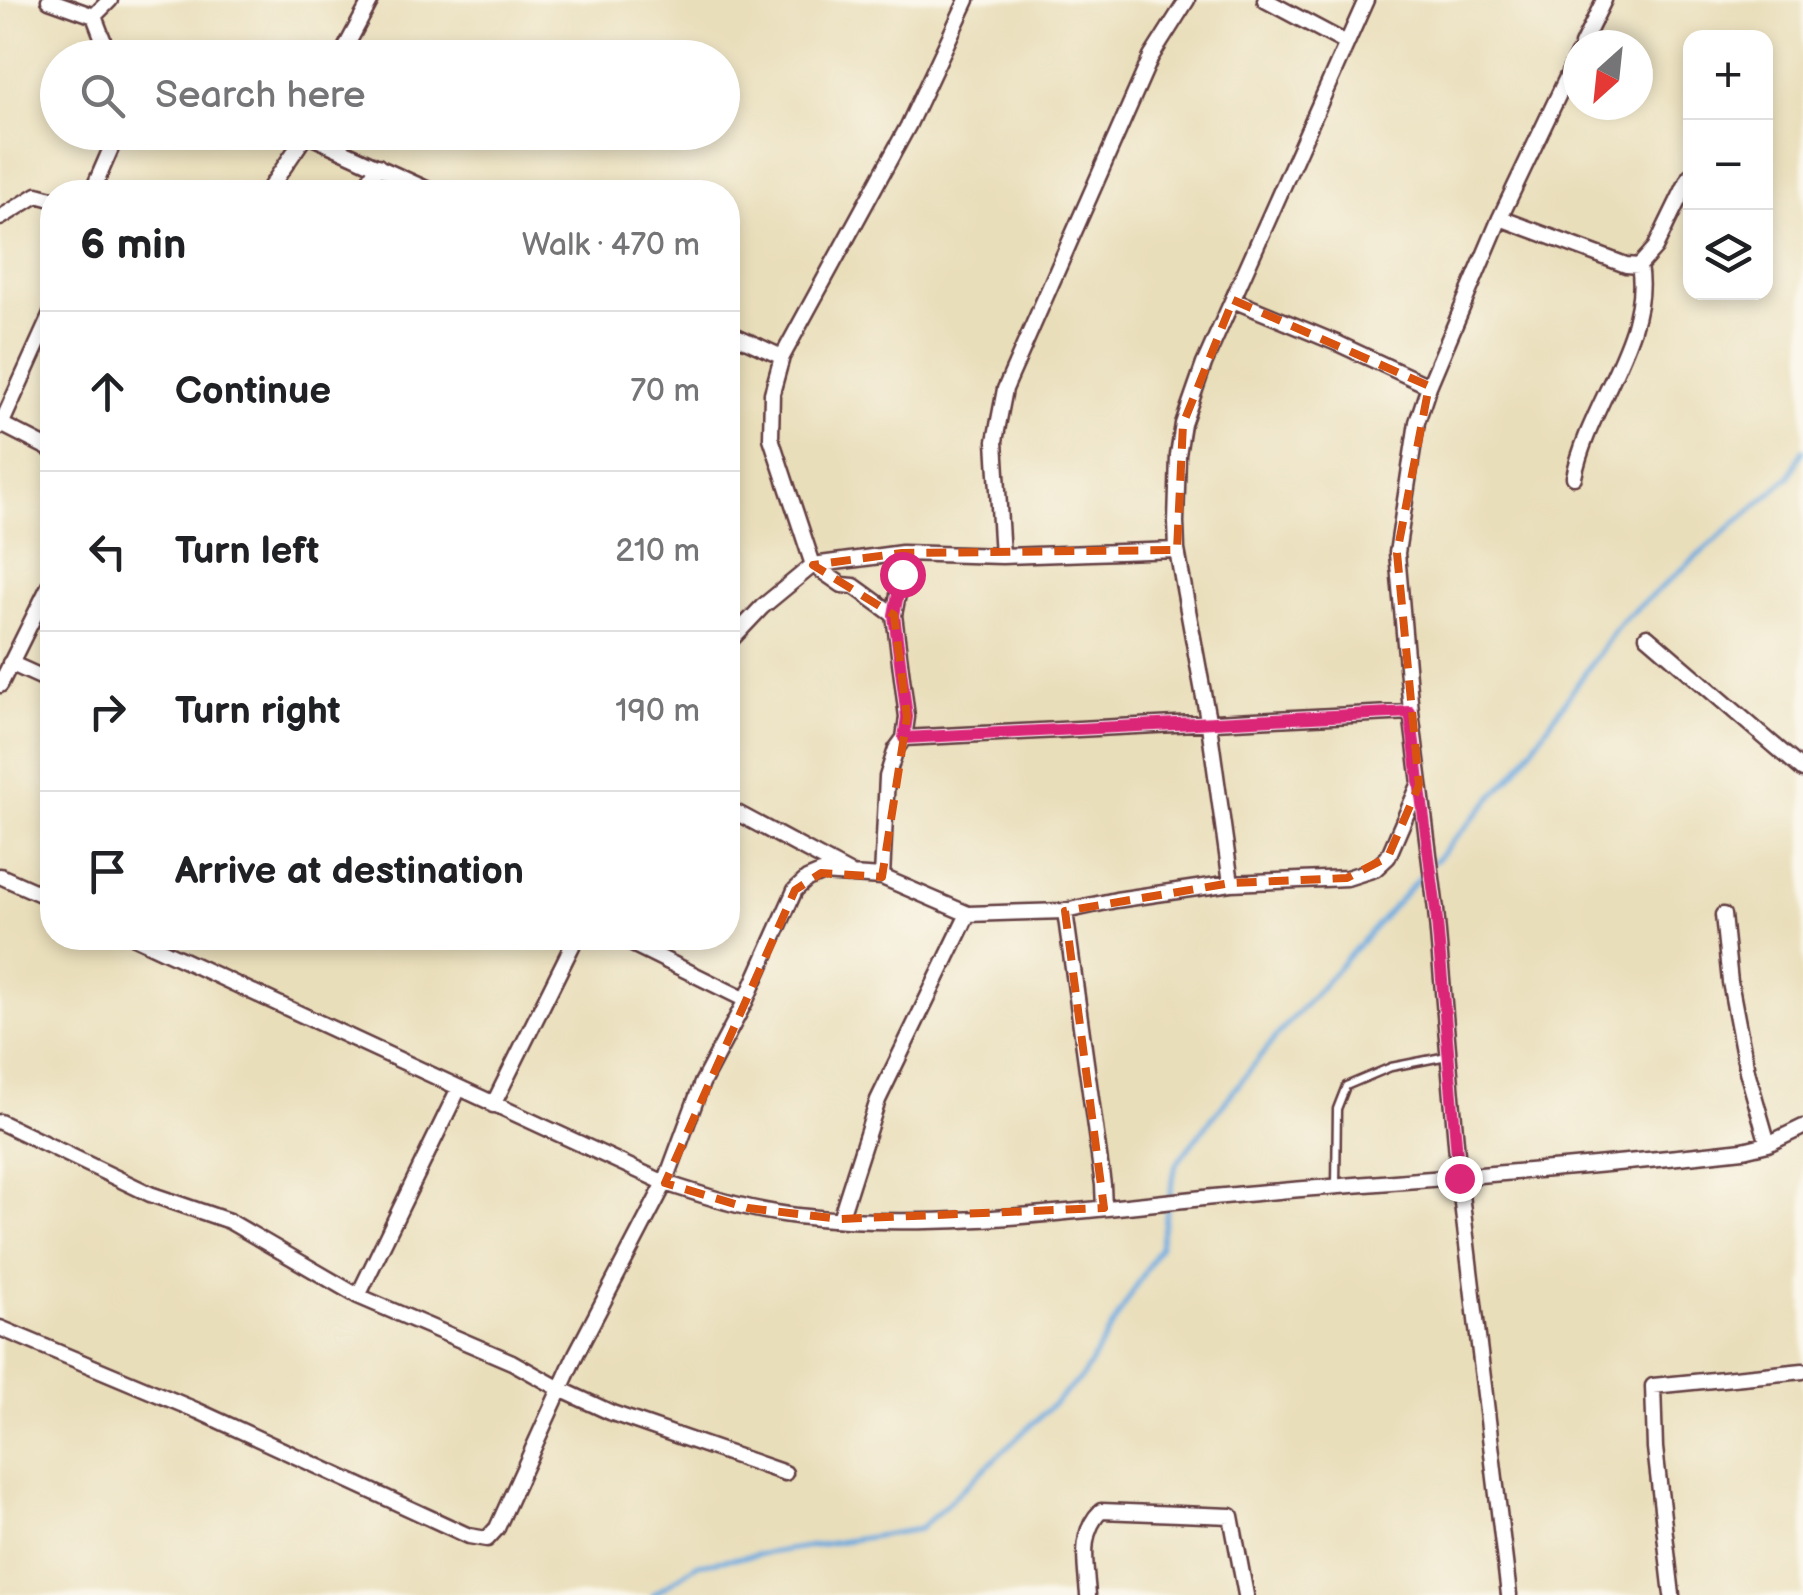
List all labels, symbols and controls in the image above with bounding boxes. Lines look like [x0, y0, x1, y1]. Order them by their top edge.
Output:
north arrow [1563, 30, 1653, 120]
map controls [1683, 30, 1773, 300]
button: + [1683, 30, 1773, 120]
search box [40, 40, 740, 150]
icon: search [75, 68, 130, 123]
text: Search here [155, 73, 366, 118]
button: − [1683, 120, 1773, 210]
button: layers [1683, 210, 1773, 300]
text: 6 min [80, 220, 186, 271]
text: Walk · 470 m [522, 226, 700, 265]
icon: ahead [80, 364, 135, 419]
text: Continue [175, 369, 331, 414]
text: 70 m [630, 372, 700, 411]
icon: left [80, 524, 135, 579]
text: Turn left [175, 529, 319, 574]
text: 210 m [615, 532, 700, 571]
route start [880, 552, 926, 598]
icon: right [80, 684, 135, 739]
text: Turn right [175, 689, 340, 734]
text: 190 m [615, 692, 700, 731]
icon: arrive [80, 844, 135, 899]
text: Arrive at destination [175, 849, 524, 894]
route end [1437, 1156, 1483, 1202]

